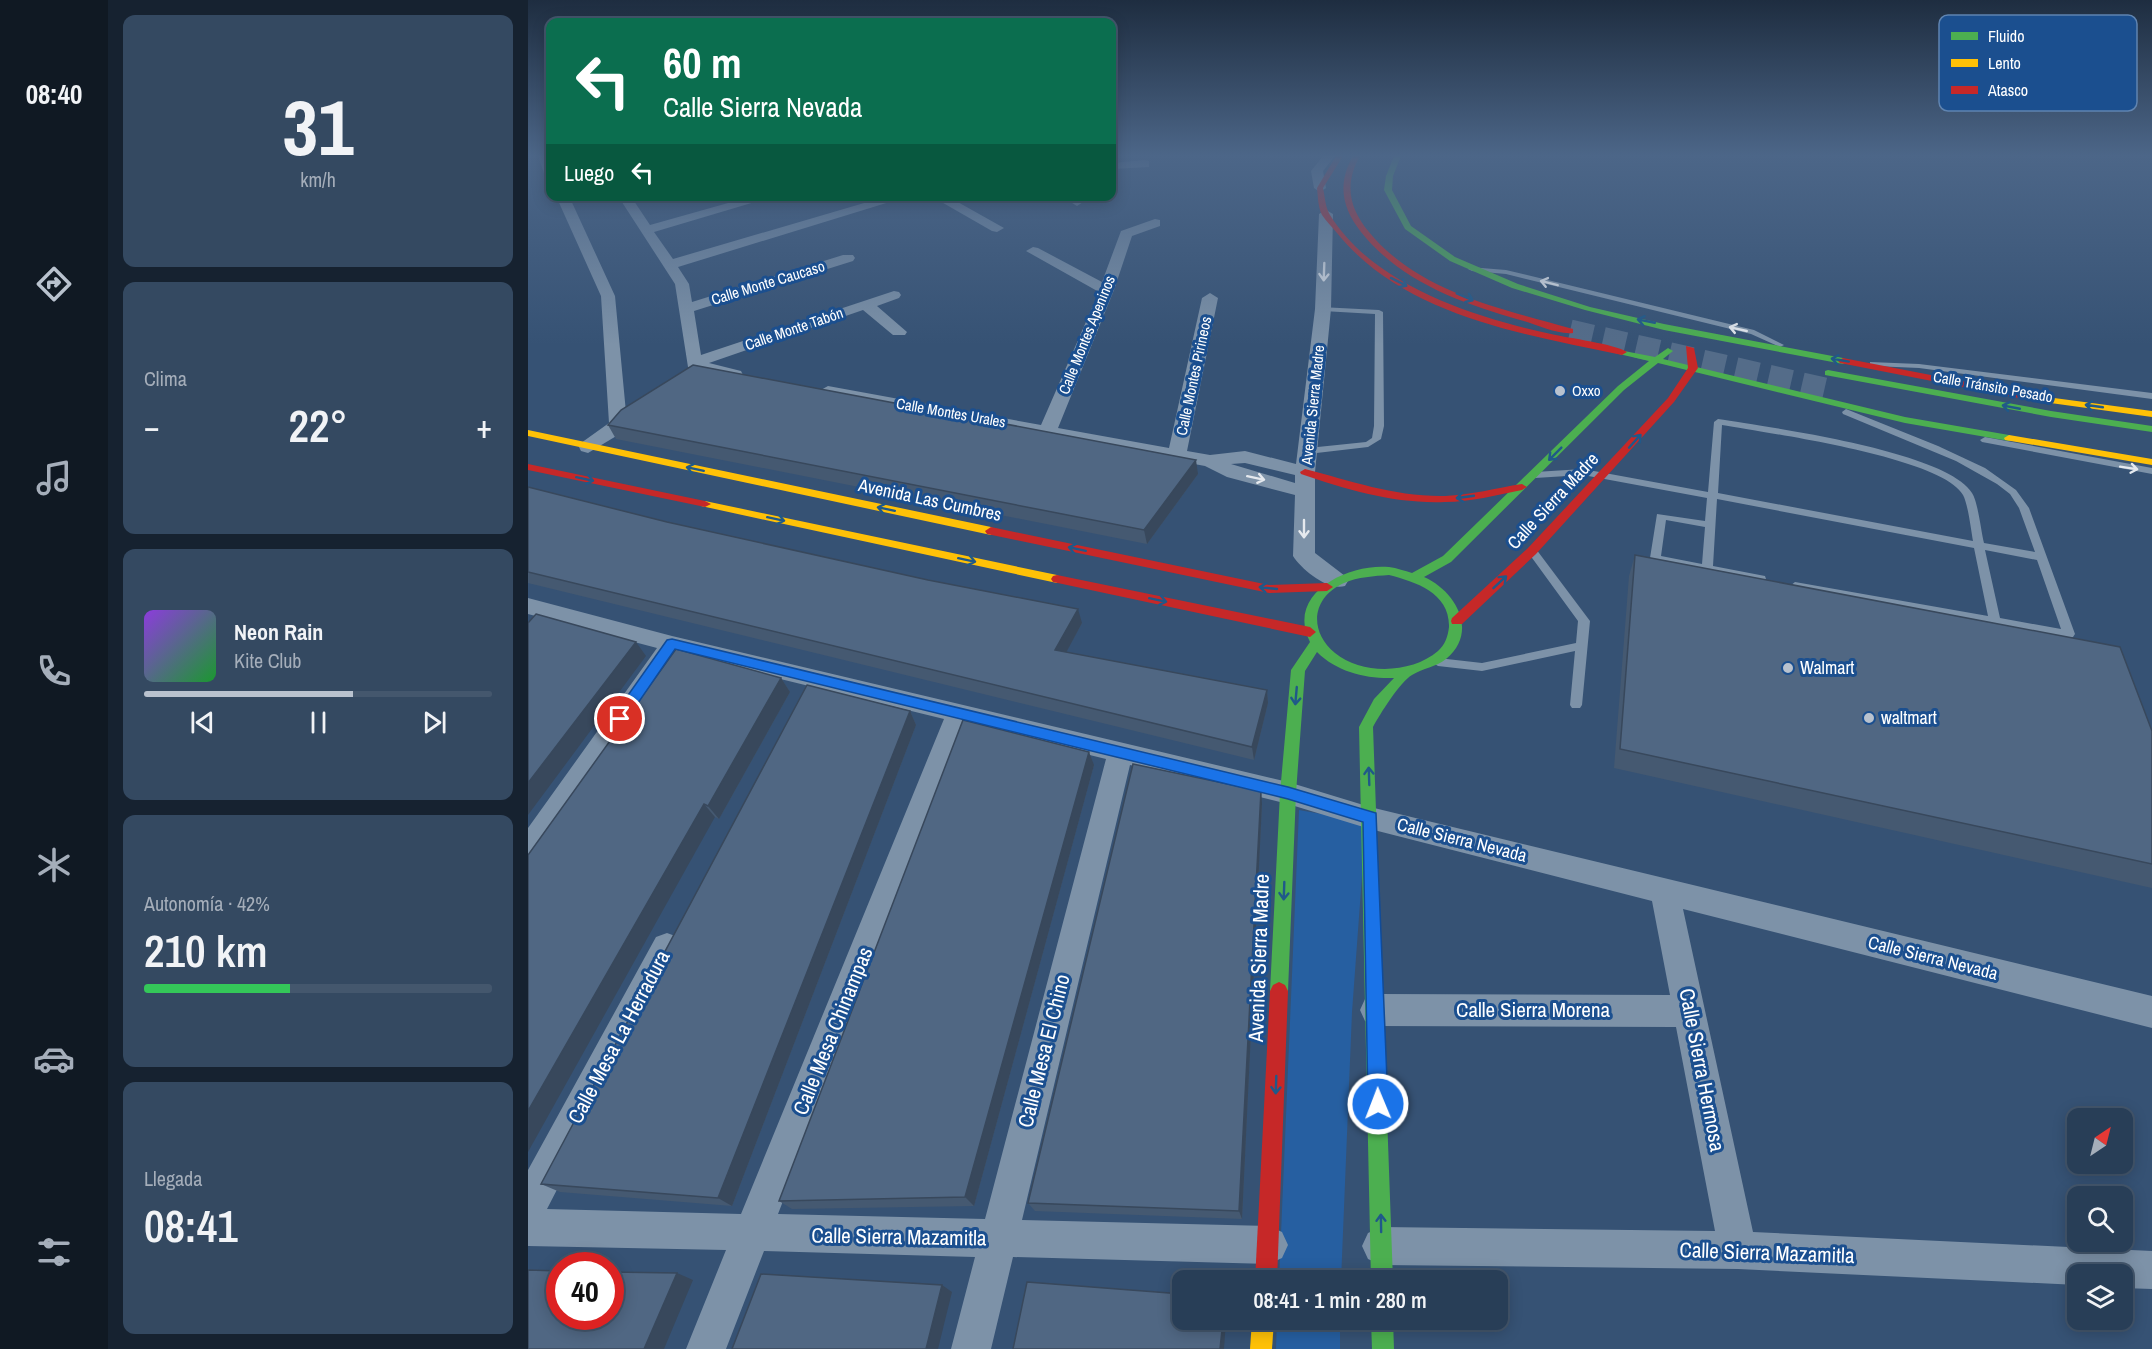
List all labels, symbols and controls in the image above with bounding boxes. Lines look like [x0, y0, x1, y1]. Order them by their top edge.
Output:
legend [1939, 15, 2137, 111]
text: Fluido [1988, 25, 2024, 47]
text: 60 m [663, 35, 742, 91]
icon: left [564, 42, 642, 120]
text: Lento [1988, 52, 2021, 74]
text: 31 [282, 74, 354, 179]
text: 08:40 [26, 76, 82, 112]
text: Atasco [1987, 79, 2028, 101]
text: Calle Sierra Nevada [663, 89, 862, 125]
icon: left [626, 156, 659, 189]
text: Luego [564, 158, 614, 188]
text: km/h [300, 166, 336, 193]
street label: Calle Monte Caucaso [709, 255, 827, 310]
one-way arrow [1319, 262, 1330, 282]
icon: directions [33, 263, 75, 305]
street label: Calle Montes Apeninos [1053, 272, 1120, 397]
one-way arrow [1389, 276, 1407, 288]
one-way arrow [1540, 276, 1559, 288]
one-way arrow [1456, 292, 1474, 304]
street label: Calle Monte Tabón [742, 302, 846, 355]
street label: Calle Montes Pirineos [1171, 315, 1216, 437]
one-way arrow [1637, 315, 1657, 326]
one-way arrow [1729, 322, 1748, 334]
street label: Avenida Sierra Madre [1296, 344, 1329, 467]
one-way arrow [1831, 355, 1851, 366]
text: Clima [144, 365, 187, 392]
street label: Calle Tránsito Pesado [1932, 366, 2055, 407]
place label: Oxxo [1572, 380, 1601, 401]
marker: Oxxo [1553, 384, 1567, 398]
street label: Calle Montes Urales [895, 393, 1007, 432]
text: 22° [288, 395, 348, 456]
one-way arrow [2085, 400, 2104, 411]
one-way arrow [2002, 401, 2022, 412]
text: − [144, 404, 160, 448]
text: + [476, 404, 492, 448]
one-way arrow [1627, 433, 1642, 448]
street label: Calle Sierra Madre [1501, 447, 1604, 554]
one-way arrow [1548, 447, 1563, 462]
icon: music [33, 457, 75, 499]
one-way arrow [2119, 462, 2139, 473]
one-way arrow [686, 463, 706, 474]
street label: Avenida Las Cumbres [855, 472, 1004, 527]
one-way arrow [1246, 473, 1265, 484]
one-way arrow [575, 474, 595, 485]
one-way arrow [1455, 491, 1475, 502]
one-way arrow [877, 503, 897, 514]
one-way arrow [766, 514, 785, 525]
one-way arrow [1298, 519, 1310, 539]
one-way arrow [1068, 543, 1087, 554]
one-way arrow [957, 554, 976, 566]
one-way arrow [1492, 575, 1507, 589]
one-way arrow [1259, 582, 1279, 593]
one-way arrow [1147, 595, 1167, 606]
text: Neon Rain [234, 617, 323, 647]
text: Kite Club [234, 647, 301, 674]
icon: phone [33, 650, 75, 692]
place label: Walmart [1800, 655, 1854, 680]
marker: Walmart [1781, 661, 1795, 675]
one-way arrow [1290, 686, 1301, 705]
pin [594, 693, 645, 744]
icon: arrive [603, 702, 636, 735]
place label: waltmart [1881, 705, 1937, 730]
icon: previous [186, 706, 219, 739]
icon: pause [302, 706, 335, 739]
icon: next [418, 706, 451, 739]
marker: waltmart [1862, 711, 1876, 725]
one-way arrow [1363, 766, 1374, 786]
street label: Calle Sierra Nevada [1395, 811, 1530, 868]
icon: climate [33, 844, 75, 886]
street label: Avenida Sierra Madre [1241, 873, 1276, 1044]
one-way arrow [1278, 880, 1290, 900]
text: Autonomía · 42% [144, 890, 270, 917]
text: 210 km [144, 920, 268, 981]
street label: Calle Sierra Nevada [1866, 929, 2001, 986]
street label: Calle Mesa Chinampas [786, 942, 880, 1119]
street label: Calle Mesa La Herradura [561, 945, 677, 1128]
street label: Calle Mesa El Chino [1010, 971, 1077, 1131]
street label: Calle Sierra Hermosa [1672, 986, 1733, 1154]
street label: Calle Sierra Morena [1456, 995, 1610, 1024]
icon: car [33, 1038, 75, 1080]
position arrow [1346, 1072, 1410, 1136]
one-way arrow [1270, 1075, 1281, 1095]
north arrow [2067, 1108, 2133, 1174]
map controls [2067, 1108, 2133, 1330]
text: Llegada [144, 1165, 202, 1192]
button: search [2067, 1186, 2133, 1252]
text: 08:41 [144, 1195, 238, 1256]
one-way arrow [1375, 1213, 1386, 1233]
street label: Calle Sierra Mazamitla [811, 1220, 987, 1253]
icon: filters [33, 1231, 75, 1273]
street label: Calle Sierra Mazamitla [1679, 1235, 1855, 1270]
speed limit sign: 40 [546, 1252, 624, 1330]
button: layers [2067, 1264, 2133, 1330]
text: 08:41 · 1 min · 280 m [1253, 1285, 1427, 1315]

